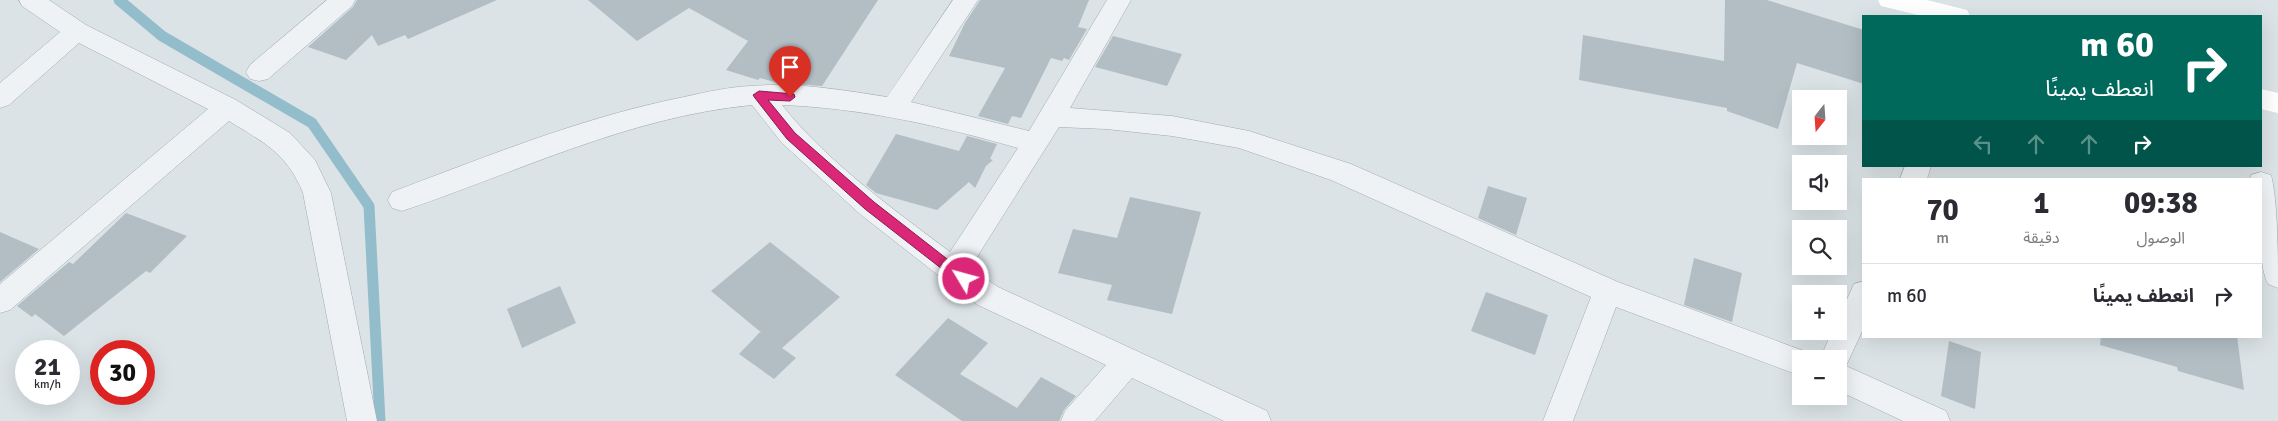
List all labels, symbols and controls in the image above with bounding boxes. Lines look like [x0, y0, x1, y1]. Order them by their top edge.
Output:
text: 60 m [2080, 23, 2154, 66]
icon: right [2172, 35, 2237, 100]
pin [769, 46, 811, 97]
icon: arrive [776, 53, 804, 81]
text: انعطف يمينًا [2045, 75, 2154, 102]
north arrow [1792, 90, 1848, 145]
map controls [1792, 90, 1847, 405]
icon: left [1969, 130, 1997, 158]
icon: ahead [2022, 130, 2050, 158]
icon: ahead [2075, 130, 2103, 158]
icon: right [2128, 130, 2156, 158]
button: sound [1792, 155, 1847, 210]
text: 1 [2033, 185, 2049, 222]
text: 09:38 [2124, 185, 2198, 222]
text: 70 [1926, 192, 1959, 229]
button: search [1792, 220, 1847, 275]
text: m [1936, 228, 1949, 248]
text: دقيقة [2023, 228, 2060, 248]
text: الوصول [2136, 228, 2185, 248]
position arrow [937, 252, 989, 304]
icon: right [2209, 282, 2237, 310]
text: 60 m [1887, 284, 1927, 308]
text: انعطف يمينًا [2093, 284, 2194, 308]
button: + [1792, 285, 1847, 340]
speed limit sign: 30 [90, 340, 155, 405]
button: − [1792, 350, 1847, 405]
text: 21 [34, 351, 61, 382]
text: km/h [34, 377, 61, 392]

